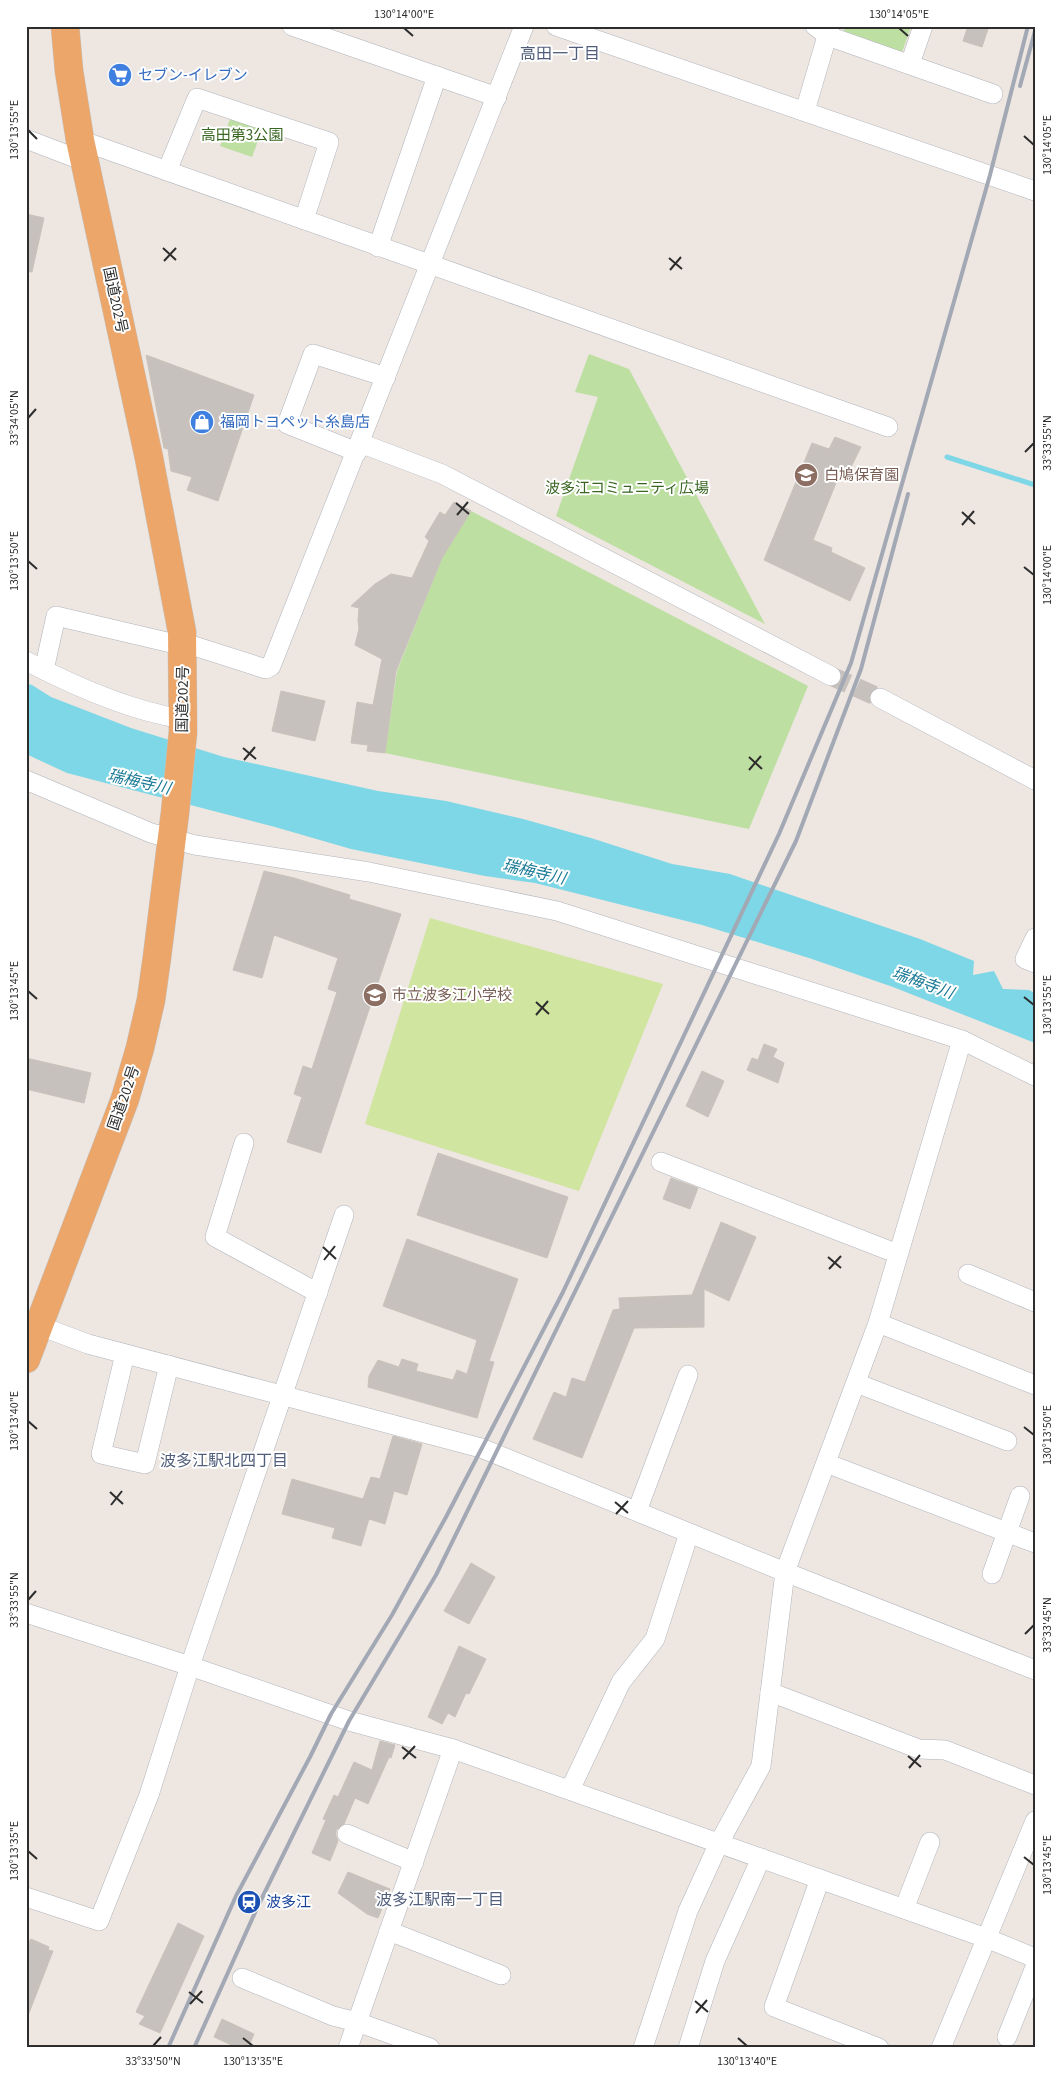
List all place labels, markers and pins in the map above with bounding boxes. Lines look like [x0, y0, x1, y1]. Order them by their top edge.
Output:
supermarket icon: セブン-イレブン [107, 62, 133, 88]
place label: セブン-イレブン [138, 65, 248, 86]
shop icon: 福岡トヨペット糸島店 [189, 409, 215, 435]
place label: 福岡トヨペット糸島店 [220, 412, 370, 433]
school or university icon: 白鳩保育園 [793, 462, 819, 488]
place label: 白鳩保育園 [824, 465, 899, 486]
school or university icon: 市立波多江小学校 [362, 982, 388, 1008]
place label: 市立波多江小学校 [392, 985, 512, 1006]
station icon: 波多江 [236, 1889, 262, 1915]
place label: 波多江 [266, 1892, 311, 1913]

